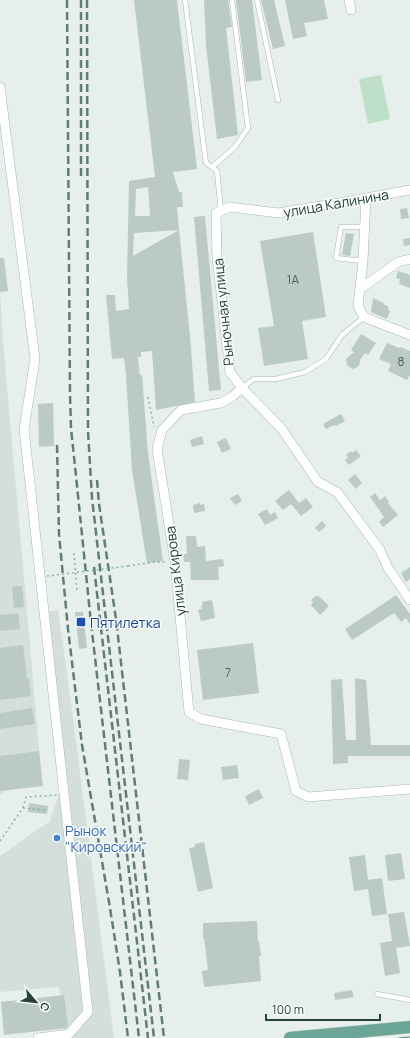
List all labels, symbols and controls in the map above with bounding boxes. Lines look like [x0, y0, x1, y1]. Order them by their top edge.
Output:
street label: улица Калинина [282, 184, 390, 222]
street label: Рыночная улица [208, 257, 238, 367]
house number: 1А [287, 271, 300, 288]
house number: 8 [398, 353, 405, 370]
street label: улица Кирова [160, 525, 190, 617]
place label: Пятилетка [90, 613, 160, 632]
marker: Пятилетка [75, 616, 87, 628]
house number: 7 [225, 664, 231, 681]
place label: Рынок "Кировский" [65, 821, 147, 856]
marker: Рынок "Кировский" [52, 833, 62, 843]
north arrow [16, 982, 56, 1022]
scale bar [266, 996, 380, 1022]
text: С [37, 1000, 54, 1014]
text: 100 m [272, 1001, 304, 1018]

